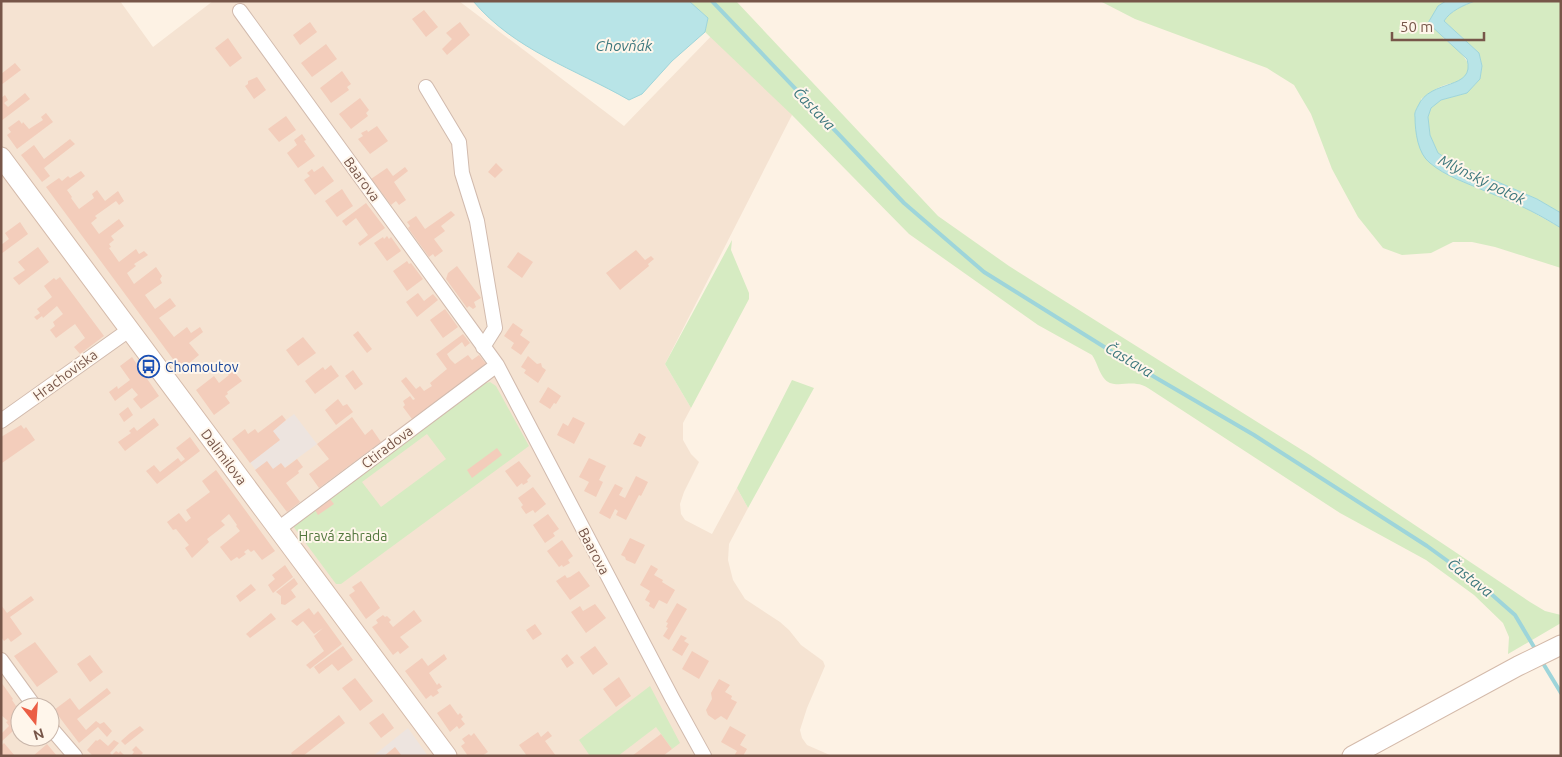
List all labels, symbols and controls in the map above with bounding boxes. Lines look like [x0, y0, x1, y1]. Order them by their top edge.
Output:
scale bar [1392, 10, 1484, 42]
text: 50 m [1400, 18, 1433, 35]
water label: Chovňák [595, 37, 653, 54]
water label: Častava [790, 84, 839, 133]
water label: Mlýnský potok [1436, 151, 1529, 208]
street label: Baarova [341, 154, 383, 204]
water label: Častava [1102, 339, 1156, 380]
street label: Hrachoviska [30, 346, 100, 404]
bus stop icon: Chomoutov [137, 355, 161, 379]
place label: Chomoutov [165, 359, 239, 375]
street label: Ctiradova [358, 422, 416, 472]
street label: Dalimilova [198, 426, 250, 488]
street label: Baarova [575, 525, 613, 577]
park label: Hravá zahrada [299, 528, 387, 544]
water label: Častava [1444, 555, 1496, 600]
north arrow [10, 697, 60, 747]
text: N [31, 725, 46, 744]

